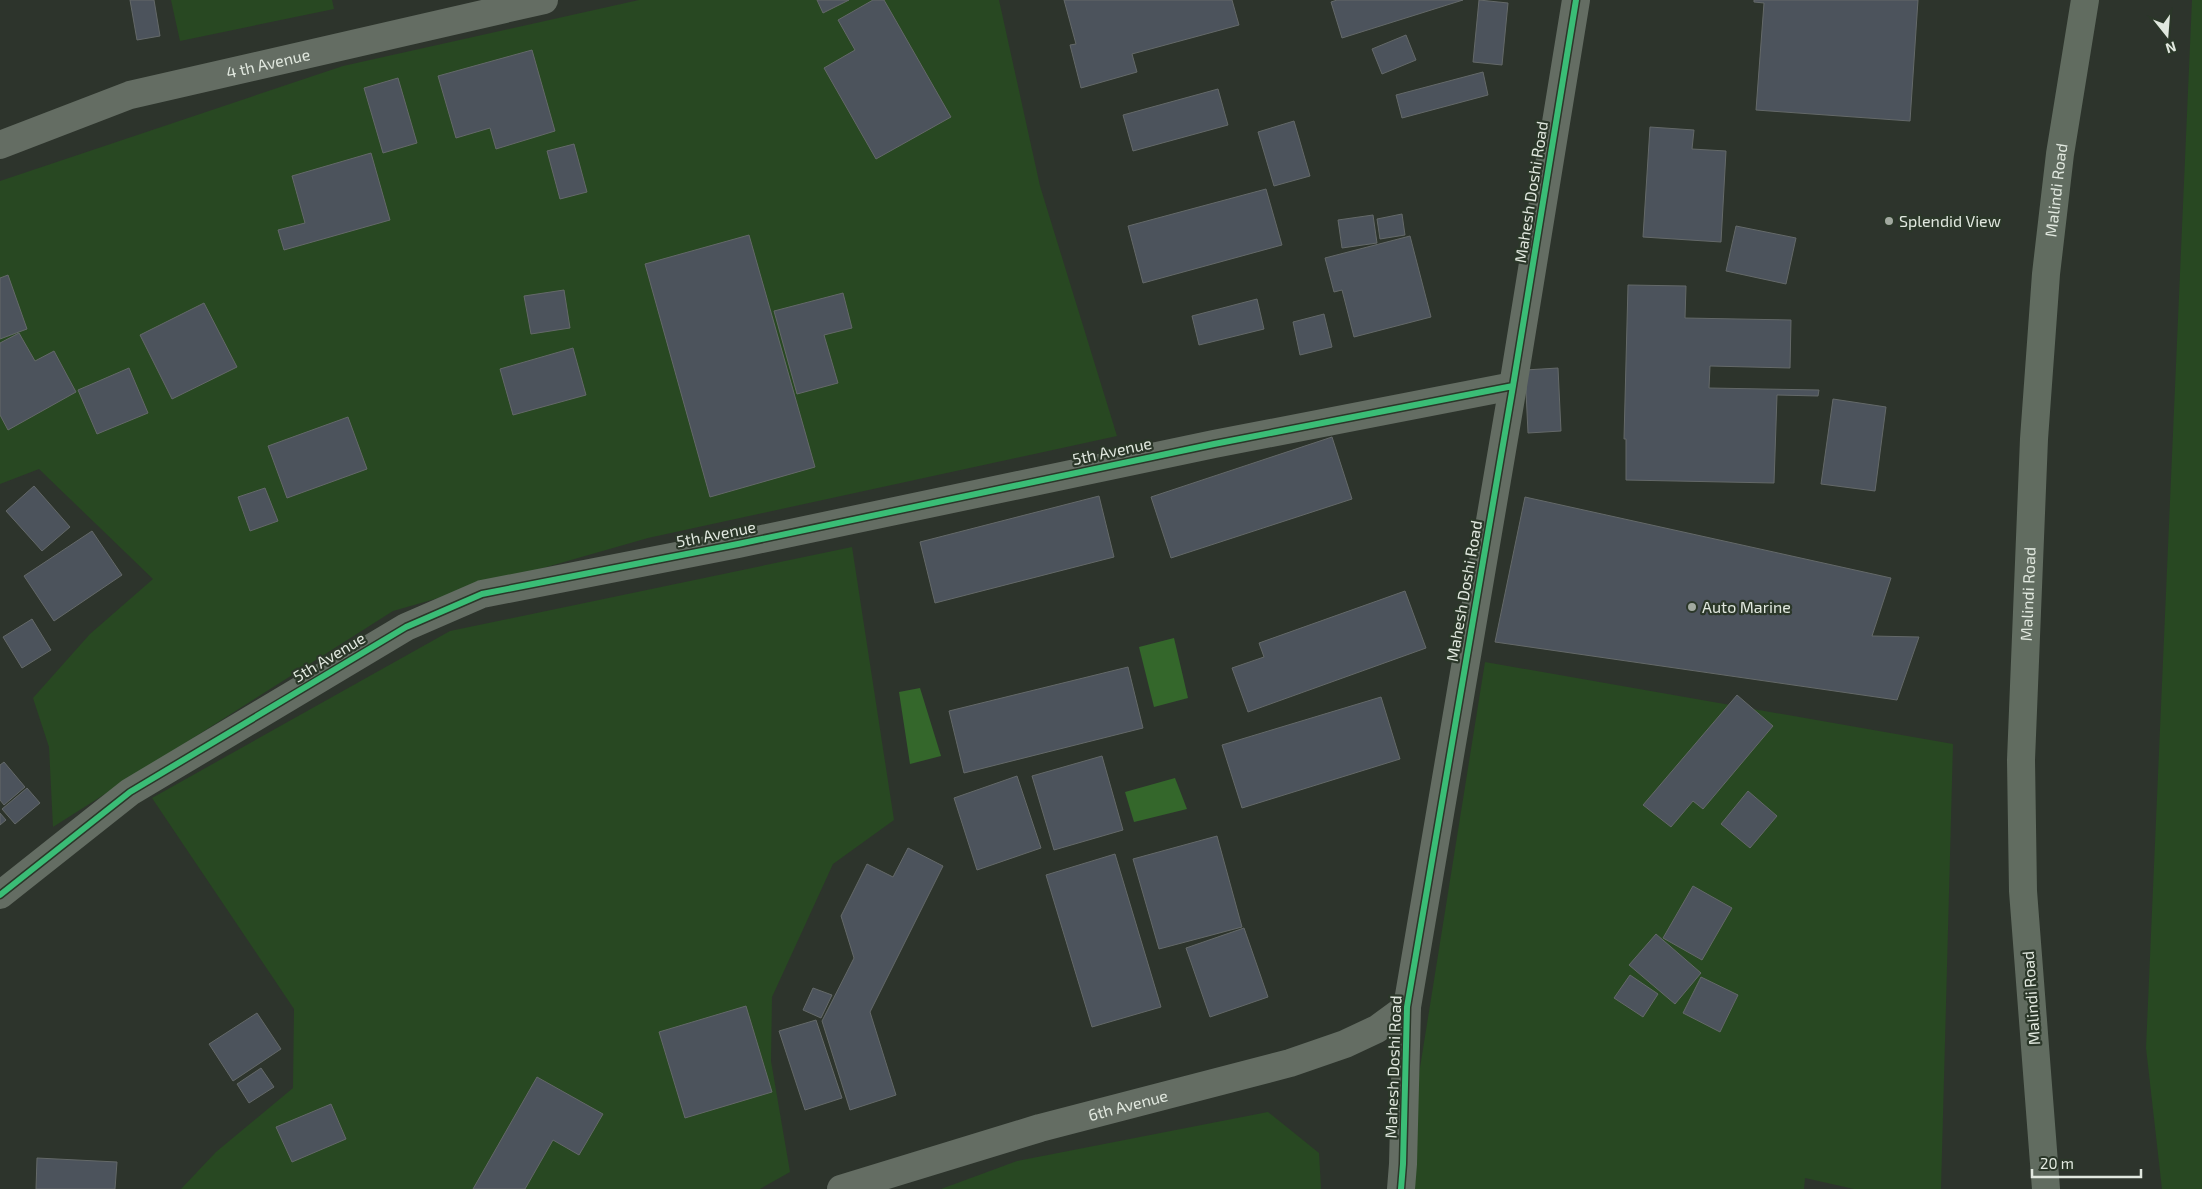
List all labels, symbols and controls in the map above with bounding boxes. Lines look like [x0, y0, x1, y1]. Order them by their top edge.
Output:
north arrow [2142, 10, 2192, 60]
text: N [2164, 38, 2178, 58]
street label: 4 th Avenue [224, 44, 312, 82]
street label: Mahesh Doshi Road [1510, 120, 1551, 264]
street label: Malindi Road [2040, 142, 2071, 238]
place label: Splendid View [1899, 211, 2001, 230]
marker: Splendid View [1883, 215, 1895, 227]
street label: 5th Avenue [1070, 433, 1153, 468]
street label: 5th Avenue [674, 516, 757, 551]
street label: Mahesh Doshi Road [1442, 519, 1485, 663]
street label: Malindi Road [2016, 546, 2039, 642]
place label: Auto Marine [1702, 597, 1791, 616]
marker: Auto Marine [1686, 601, 1698, 613]
street label: 5th Avenue [289, 628, 368, 686]
street label: Malindi Road [2018, 950, 2043, 1046]
street label: Mahesh Doshi Road [1381, 995, 1404, 1139]
street label: 6th Avenue [1086, 1085, 1170, 1124]
scale bar [2032, 1146, 2141, 1178]
text: 20 m [2040, 1154, 2074, 1172]

